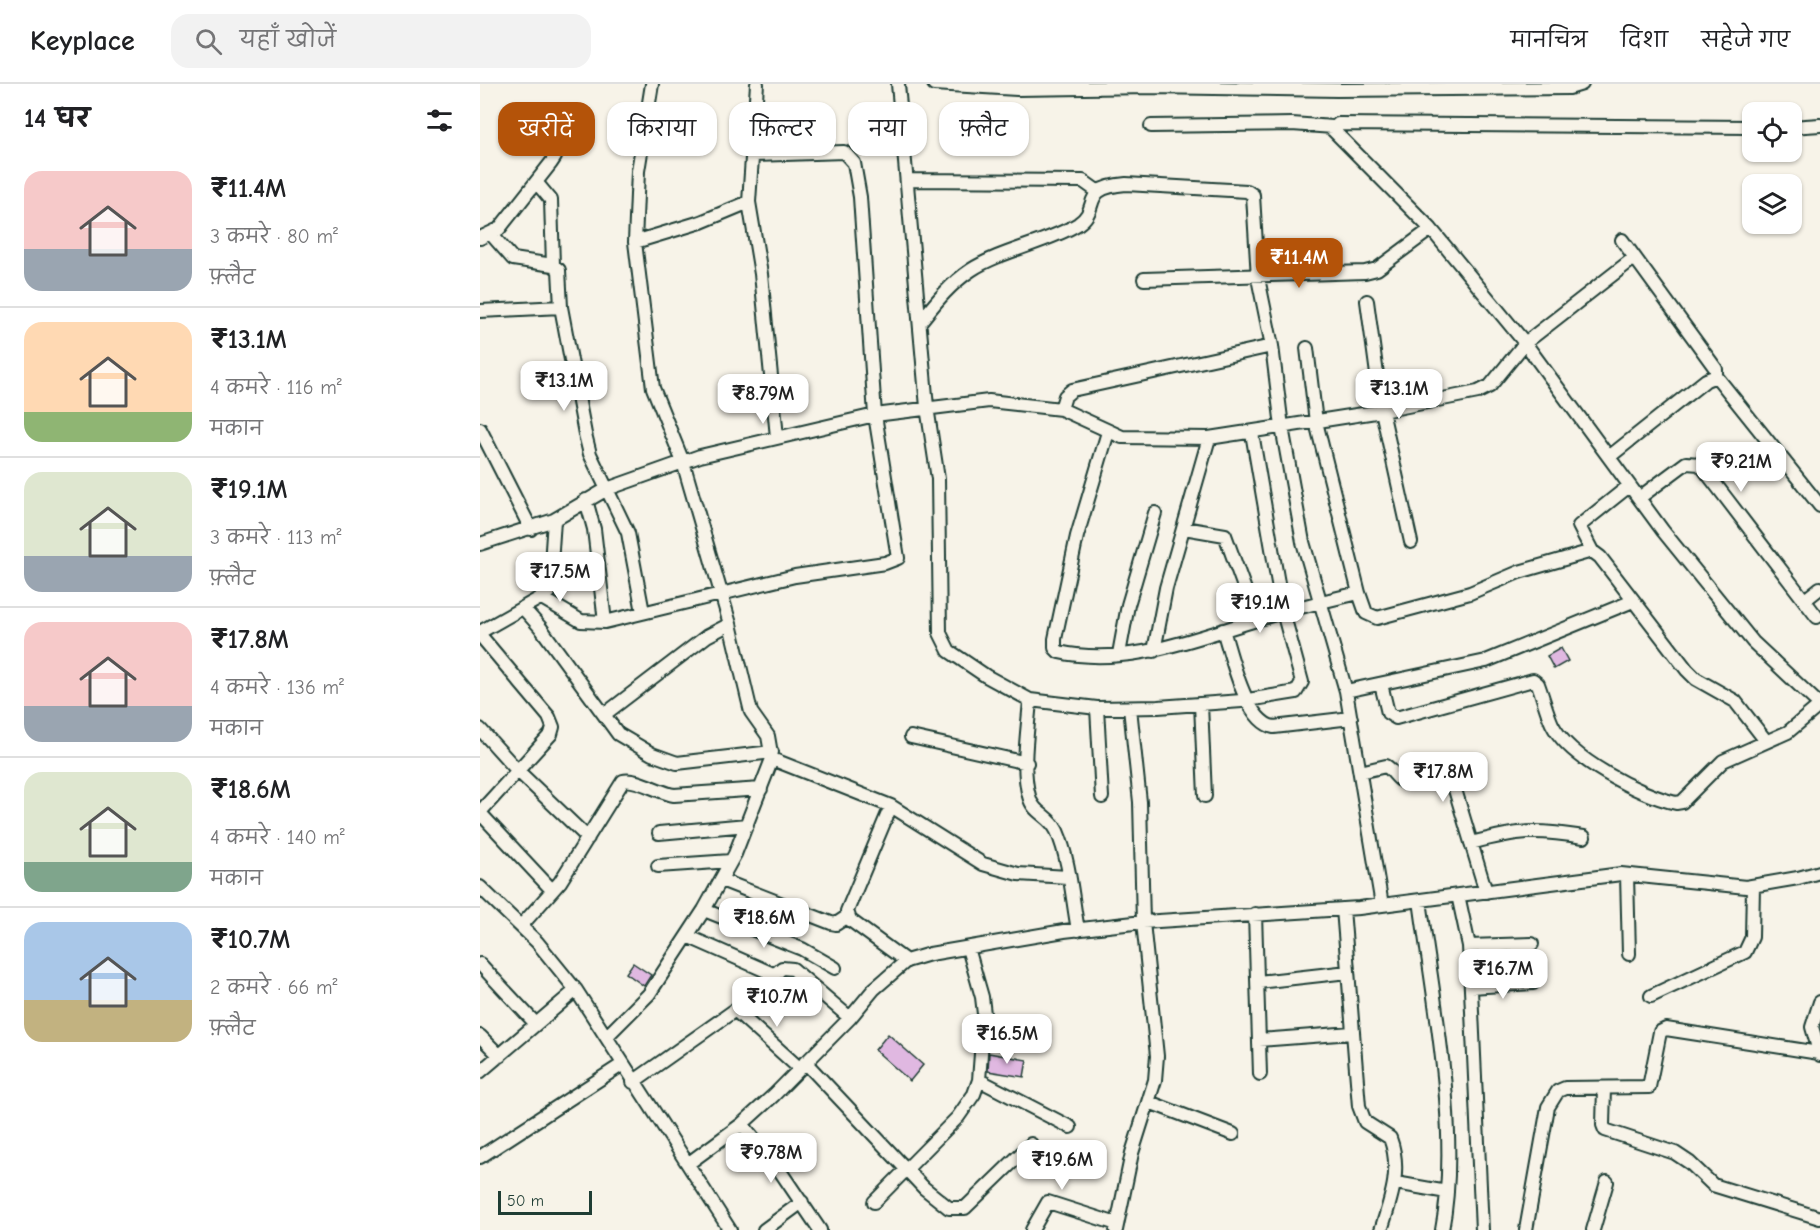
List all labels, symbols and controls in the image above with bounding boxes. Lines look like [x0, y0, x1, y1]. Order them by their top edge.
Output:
search box [171, 14, 591, 68]
text: Keyplace [30, 25, 135, 57]
icon: search [192, 25, 225, 58]
text: यहाँ खोजें [240, 27, 336, 53]
text: मानचित्र [1510, 28, 1588, 52]
text: दिशा [1621, 28, 1668, 52]
text: सहेजे गए [1701, 28, 1790, 52]
chip: खरीदें [498, 102, 595, 156]
chip: किराया [607, 102, 717, 156]
chip: फ़िल्टर [729, 102, 836, 156]
chip: नया [848, 102, 927, 156]
chip: फ़्लैट [939, 102, 1029, 156]
map controls [1742, 102, 1802, 234]
button: locate [1742, 102, 1802, 162]
text: 14 घर [24, 104, 90, 134]
icon: filters [423, 104, 456, 137]
text: ₹11.4M [210, 174, 286, 204]
button: layers [1742, 174, 1802, 234]
icon: home [72, 195, 144, 267]
text: 3 कमरे · 80 m² [210, 225, 338, 248]
pin: ₹11.4M [1250, 238, 1348, 289]
text: ₹11.4M [1270, 246, 1328, 269]
text: फ़्लैट [210, 266, 256, 289]
text: ₹13.1M [210, 325, 287, 355]
icon: home [72, 346, 144, 418]
pin: ₹13.1M [515, 361, 613, 412]
text: ₹13.1M [534, 369, 594, 392]
pin: ₹13.1M [1350, 369, 1448, 420]
pin: ₹8.79M [714, 374, 812, 425]
text: 4 कमरे · 116 m² [210, 376, 342, 399]
text: ₹13.1M [1369, 377, 1429, 400]
text: ₹8.79M [732, 382, 794, 405]
text: मकान [210, 417, 263, 440]
pin: ₹9.21M [1692, 442, 1790, 493]
text: ₹9.21M [1710, 450, 1772, 473]
text: ₹19.1M [210, 475, 288, 505]
icon: home [72, 496, 144, 568]
text: 3 कमरे · 113 m² [210, 526, 341, 549]
pin: ₹17.5M [511, 552, 609, 603]
text: ₹17.5M [530, 560, 590, 583]
text: फ़्लैट [210, 567, 256, 590]
pin: ₹19.1M [1211, 583, 1309, 634]
text: ₹19.1M [1230, 591, 1290, 614]
text: ₹17.8M [210, 625, 289, 655]
icon: home [72, 646, 144, 718]
text: 4 कमरे · 136 m² [210, 676, 344, 699]
text: मकान [210, 717, 263, 740]
pin: ₹17.8M [1394, 752, 1492, 803]
text: ₹17.8M [1413, 760, 1473, 783]
text: ₹18.6M [210, 775, 291, 805]
icon: home [72, 796, 144, 868]
text: 4 कमरे · 140 m² [210, 826, 345, 849]
text: मकान [210, 867, 263, 890]
pin: ₹18.6M [715, 898, 813, 949]
text: ₹18.6M [733, 906, 795, 929]
text: ₹10.7M [210, 925, 290, 955]
icon: home [72, 946, 144, 1018]
pin: ₹16.7M [1454, 949, 1552, 1000]
text: ₹16.7M [1473, 957, 1533, 980]
text: 2 कमरे · 66 m² [210, 976, 338, 999]
pin: ₹10.7M [728, 977, 826, 1028]
text: ₹10.7M [746, 985, 808, 1008]
pin: ₹16.5M [958, 1014, 1056, 1065]
text: फ़्लैट [210, 1017, 256, 1040]
text: ₹16.5M [976, 1022, 1038, 1045]
pin: ₹9.78M [722, 1133, 820, 1184]
pin: ₹19.6M [1013, 1140, 1111, 1191]
text: ₹9.78M [740, 1141, 802, 1164]
text: ₹19.6M [1031, 1148, 1093, 1171]
scale bar [498, 1188, 592, 1216]
text: 50 m [507, 1192, 544, 1210]

